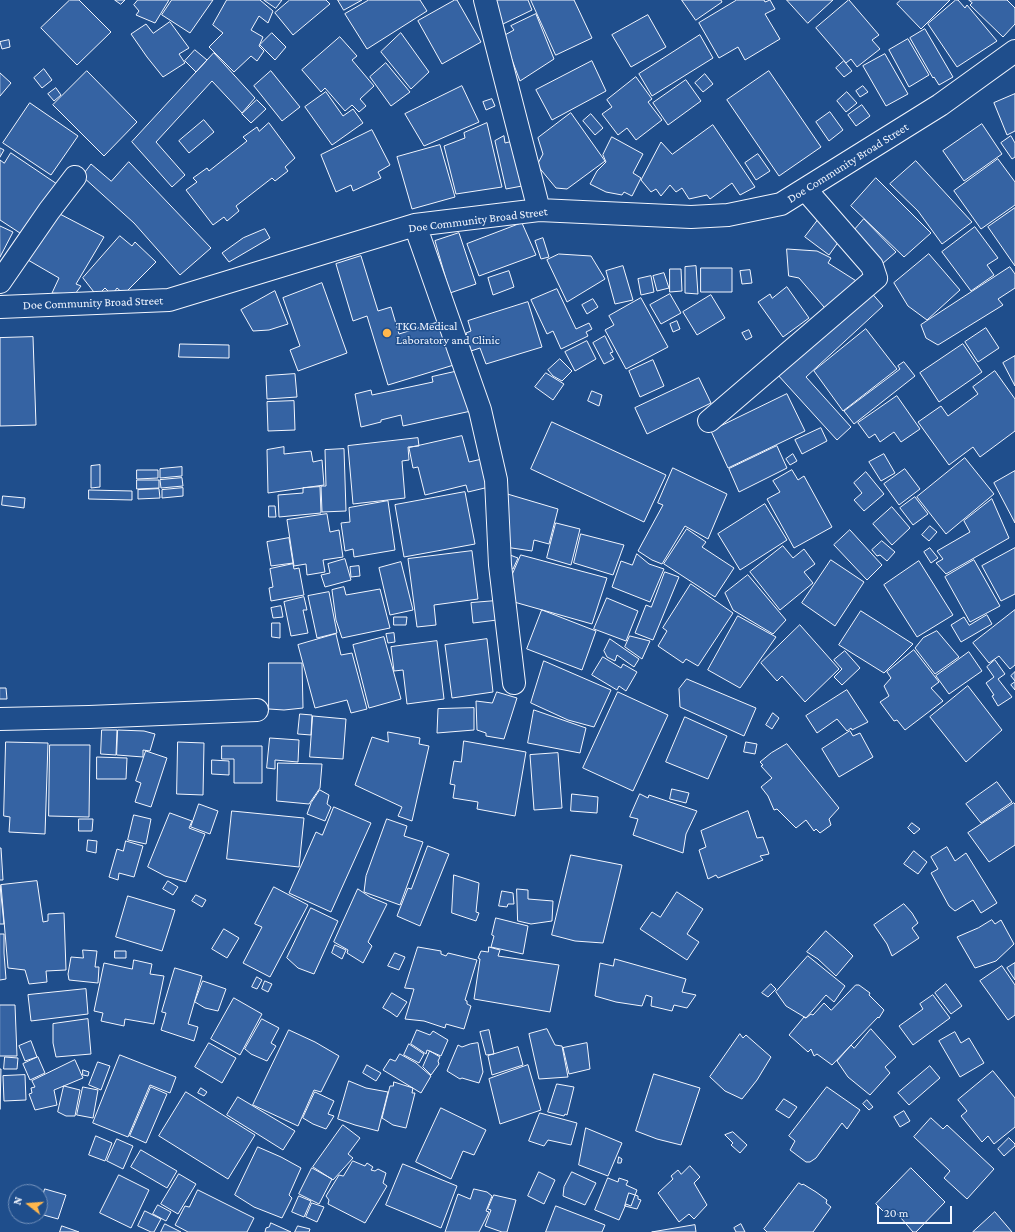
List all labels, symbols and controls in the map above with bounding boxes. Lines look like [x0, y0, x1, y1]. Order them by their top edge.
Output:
street label: Doe Community Broad Street [785, 120, 911, 206]
street label: Doe Community Broad Street [408, 204, 548, 236]
street label: Doe Community Broad Street [23, 293, 163, 313]
place label: TKG Medical Laboratory and Clinic [396, 319, 500, 347]
marker: TKG Medical Laboratory and Clinic [381, 327, 393, 339]
north arrow [8, 1184, 48, 1224]
text: N [11, 1195, 24, 1206]
scale bar [879, 1198, 954, 1224]
text: 20 m [884, 1206, 908, 1220]

